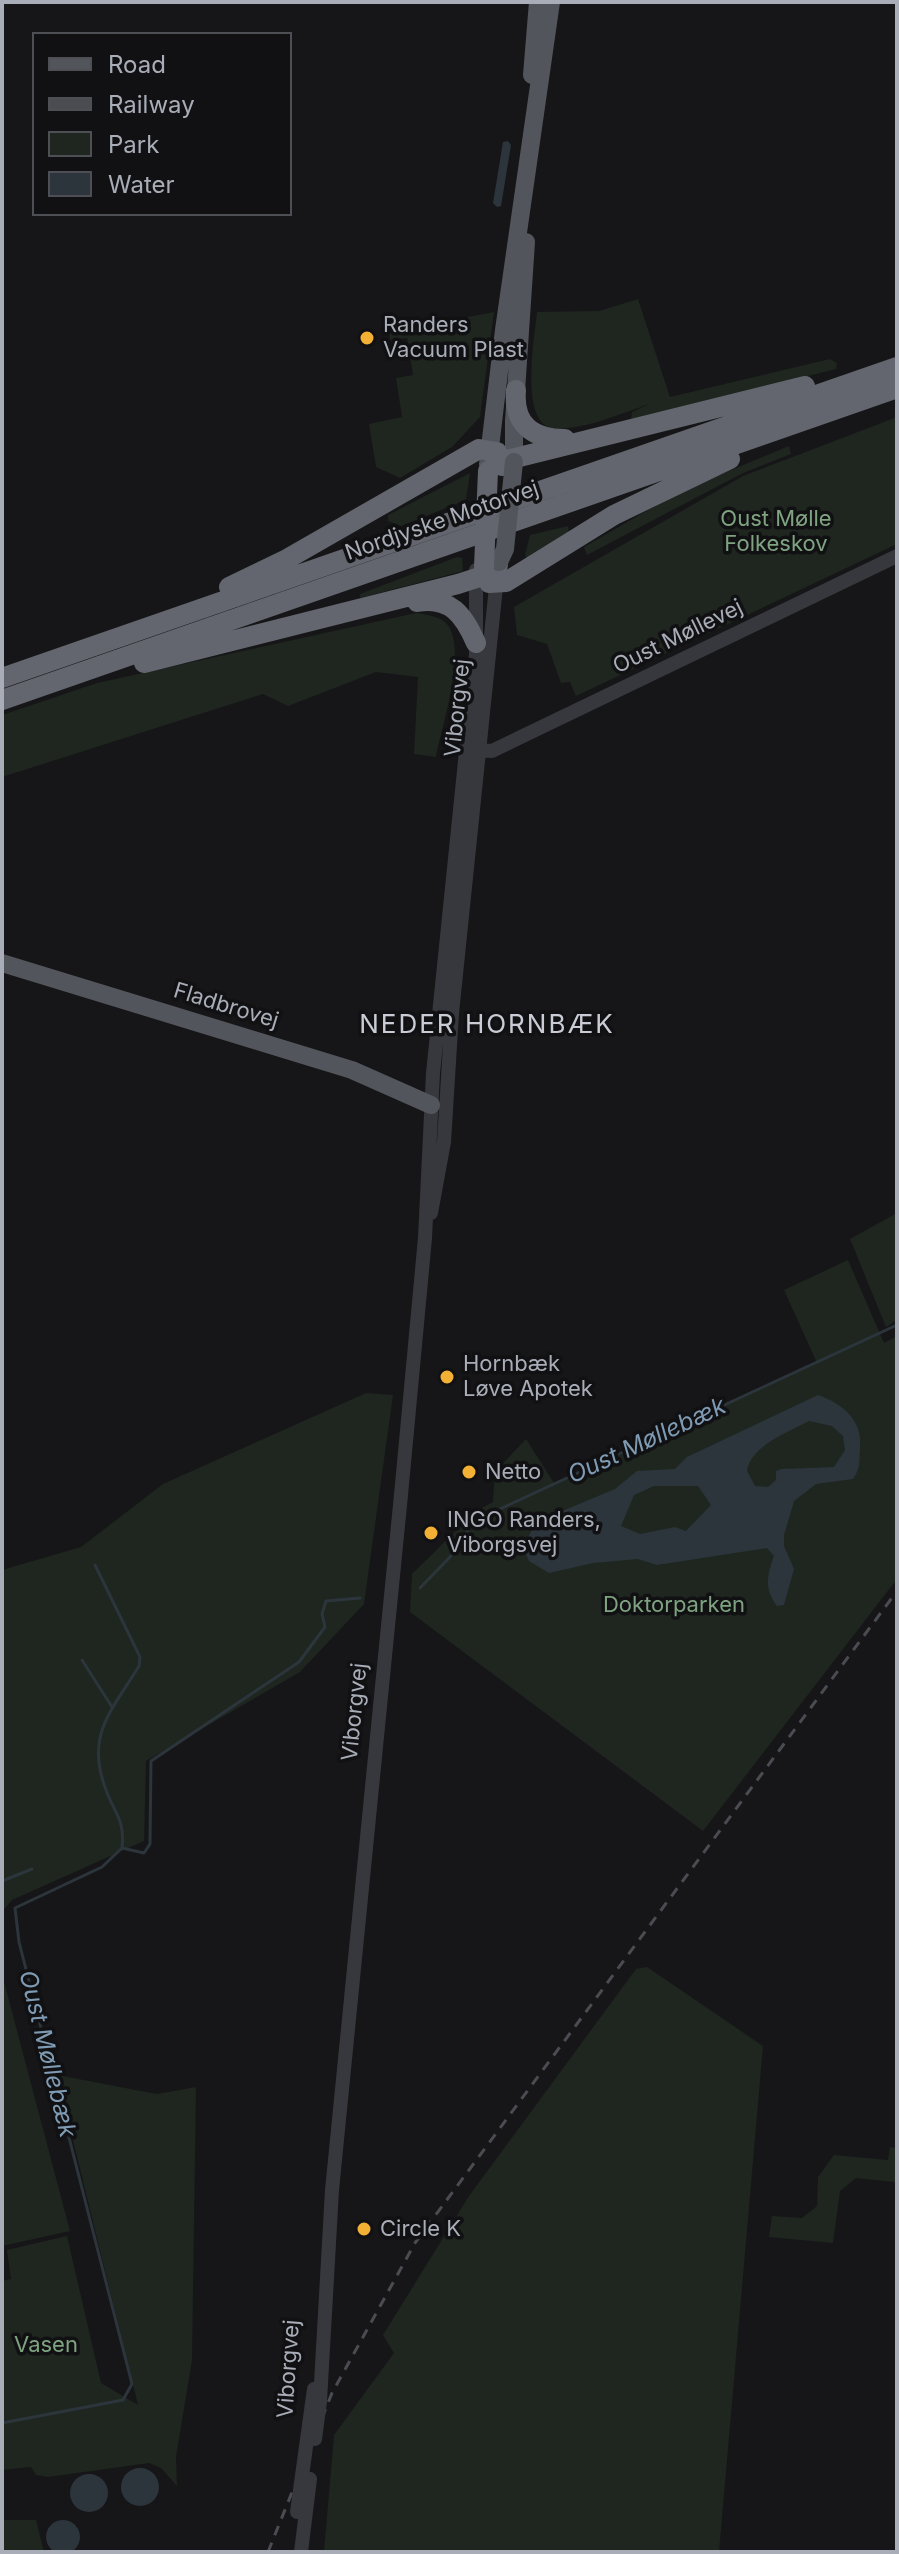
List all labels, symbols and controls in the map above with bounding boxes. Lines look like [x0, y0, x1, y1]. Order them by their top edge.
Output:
legend [32, 32, 292, 216]
text: Road [108, 50, 166, 79]
text: Railway [108, 90, 195, 119]
text: Park [108, 130, 159, 159]
text: Water [108, 170, 175, 199]
place label: Randers Vacuum Plast [383, 312, 524, 364]
marker: Randers Vacuum Plast [358, 329, 376, 347]
street label: Nordjyske Motorvej [342, 475, 542, 567]
park label: Oust Mølle Folkeskov [720, 506, 832, 558]
street label: Oust Møllevej [609, 594, 747, 680]
street label: Viborgvej [440, 658, 476, 758]
street label: Fladbrovej [170, 978, 282, 1034]
district label: NEDER HORNBÆK [359, 1009, 615, 1041]
place label: Hornbæk Løve Apotek [463, 1351, 593, 1402]
marker: Hornbæk Løve Apotek [438, 1368, 456, 1386]
water label: Oust Møllebæk [563, 1392, 731, 1490]
place label: Netto [485, 1459, 541, 1485]
marker: Netto [460, 1463, 478, 1481]
place label: INGO Randers, Viborgsvej [447, 1507, 601, 1558]
marker: INGO Randers, Viborgsvej [422, 1524, 440, 1542]
park label: Doktorparken [603, 1592, 745, 1618]
street label: Viborgvej [337, 1662, 373, 1762]
water label: Oust Møllebæk [12, 1967, 82, 2141]
place label: Circle K [380, 2216, 461, 2242]
marker: Circle K [355, 2220, 373, 2238]
street label: Viborgvej [272, 2319, 306, 2419]
park label: Vasen [14, 2332, 78, 2358]

